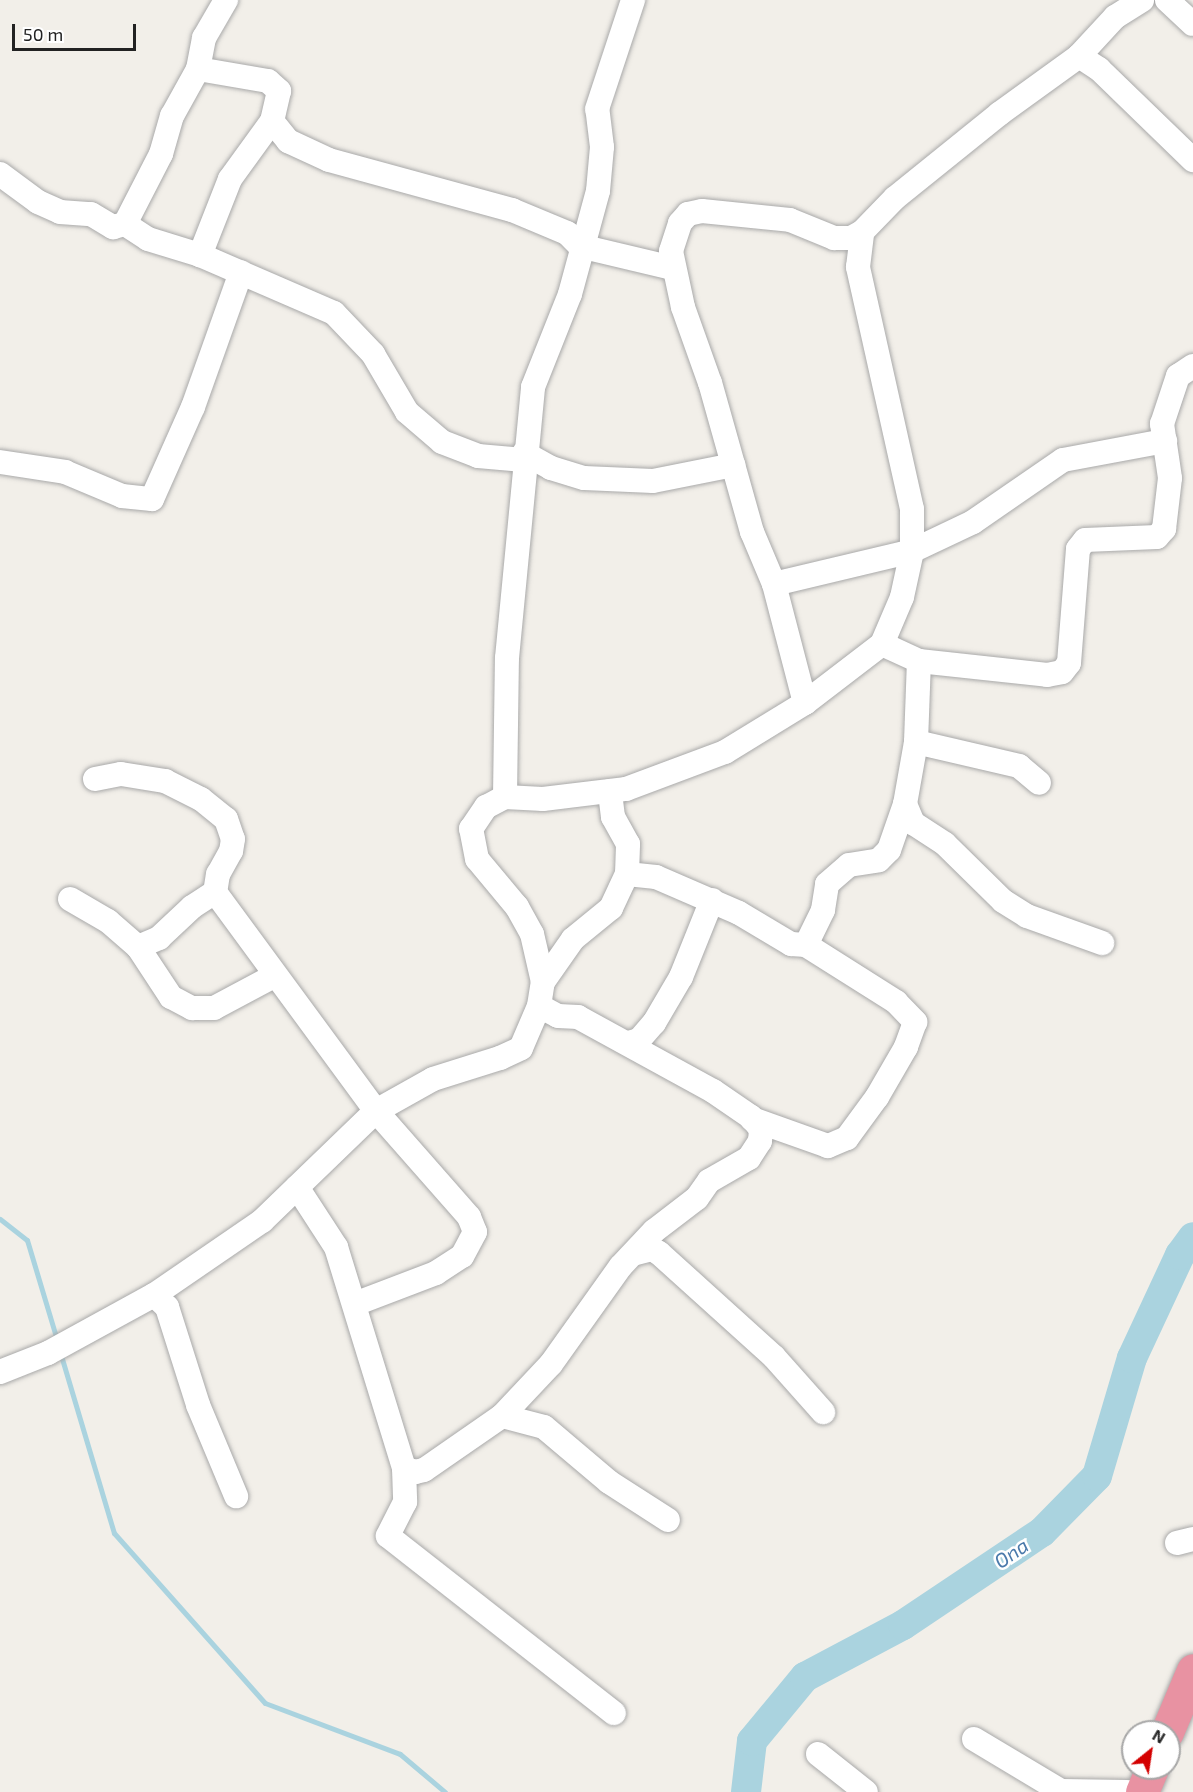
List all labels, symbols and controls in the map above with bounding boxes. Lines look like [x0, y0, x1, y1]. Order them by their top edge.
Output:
scale bar [15, 12, 140, 50]
text: 50 m [23, 23, 63, 45]
water label: Ona [989, 1533, 1033, 1573]
north arrow [1121, 1720, 1181, 1780]
text: N [1149, 1725, 1169, 1747]

